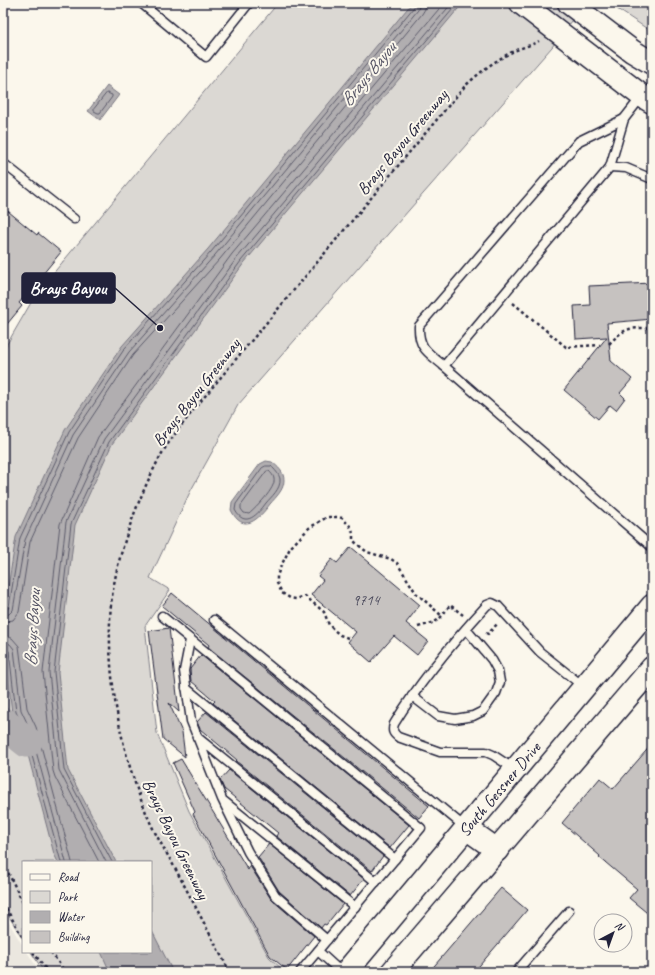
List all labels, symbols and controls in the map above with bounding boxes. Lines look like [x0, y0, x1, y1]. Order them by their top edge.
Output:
water label: Brays Bayou [336, 35, 403, 110]
street label: Brays Bayou Greenway [352, 84, 453, 199]
callout: Brays Bayou [22, 273, 115, 303]
text: Brays Bayou [30, 277, 108, 299]
street label: Brays Bayou Greenway [148, 333, 246, 450]
water label: Brays Bayou [19, 586, 45, 666]
house number: 9714 [352, 591, 381, 610]
street label: South Gessner Drive [454, 737, 546, 841]
street label: Brays Bayou Greenway [137, 776, 214, 904]
legend [22, 861, 152, 953]
text: Road [58, 869, 80, 885]
text: Park [58, 889, 79, 905]
text: Water [58, 909, 86, 925]
north arrow [593, 913, 633, 953]
text: N [612, 918, 628, 934]
text: Building [58, 929, 90, 945]

